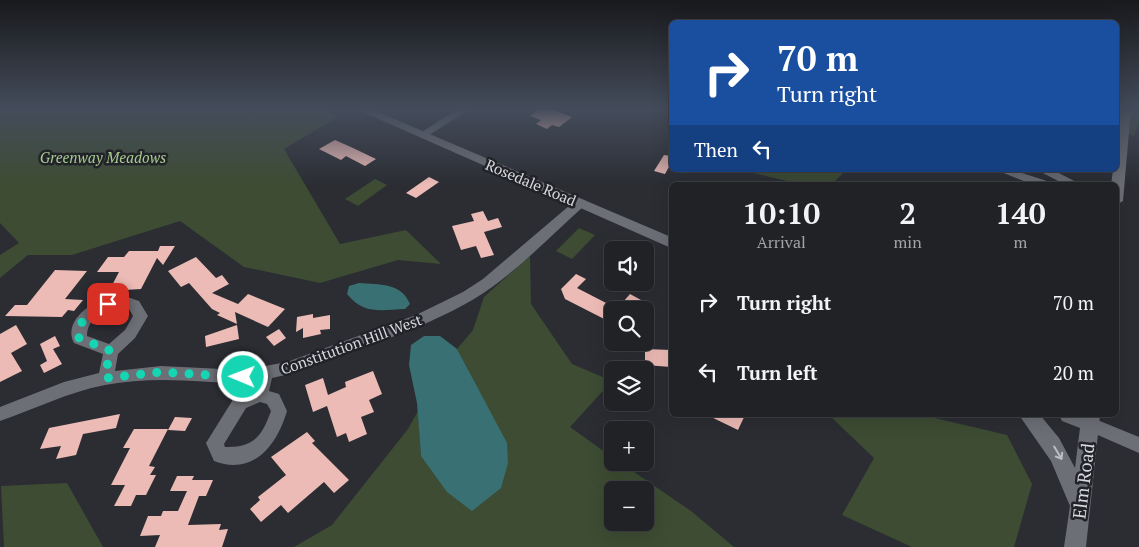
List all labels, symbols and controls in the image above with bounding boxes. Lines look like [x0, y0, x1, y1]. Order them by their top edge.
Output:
text: 70 m [777, 35, 858, 81]
icon: right [694, 40, 759, 105]
text: Turn right [777, 79, 877, 108]
icon: left [748, 135, 776, 163]
text: Then [694, 137, 738, 162]
park label: Greenway Meadows [40, 147, 166, 167]
street label: Rosedale Road [483, 154, 579, 210]
text: 10:10 [742, 193, 820, 233]
text: 2 [899, 193, 916, 233]
text: 140 [995, 193, 1046, 233]
text: Arrival [757, 231, 806, 253]
text: min [894, 231, 922, 253]
text: m [1013, 231, 1027, 253]
map controls [604, 241, 654, 531]
button: sound [604, 241, 654, 291]
pin [87, 283, 129, 325]
icon: right [694, 288, 722, 316]
icon: arrive [94, 290, 122, 318]
text: Turn right [737, 290, 831, 315]
text: 70 m [1053, 290, 1094, 315]
button: search [604, 301, 654, 351]
street label: Constitution Hill West [278, 309, 425, 379]
position arrow [216, 350, 268, 402]
icon: left [694, 358, 722, 386]
text: Turn left [737, 360, 818, 385]
text: 20 m [1053, 360, 1094, 385]
button: layers [604, 361, 654, 411]
button: + [604, 421, 654, 471]
street label: Elm Road [1066, 442, 1100, 520]
one-way arrow [1054, 446, 1064, 460]
button: − [604, 481, 654, 531]

